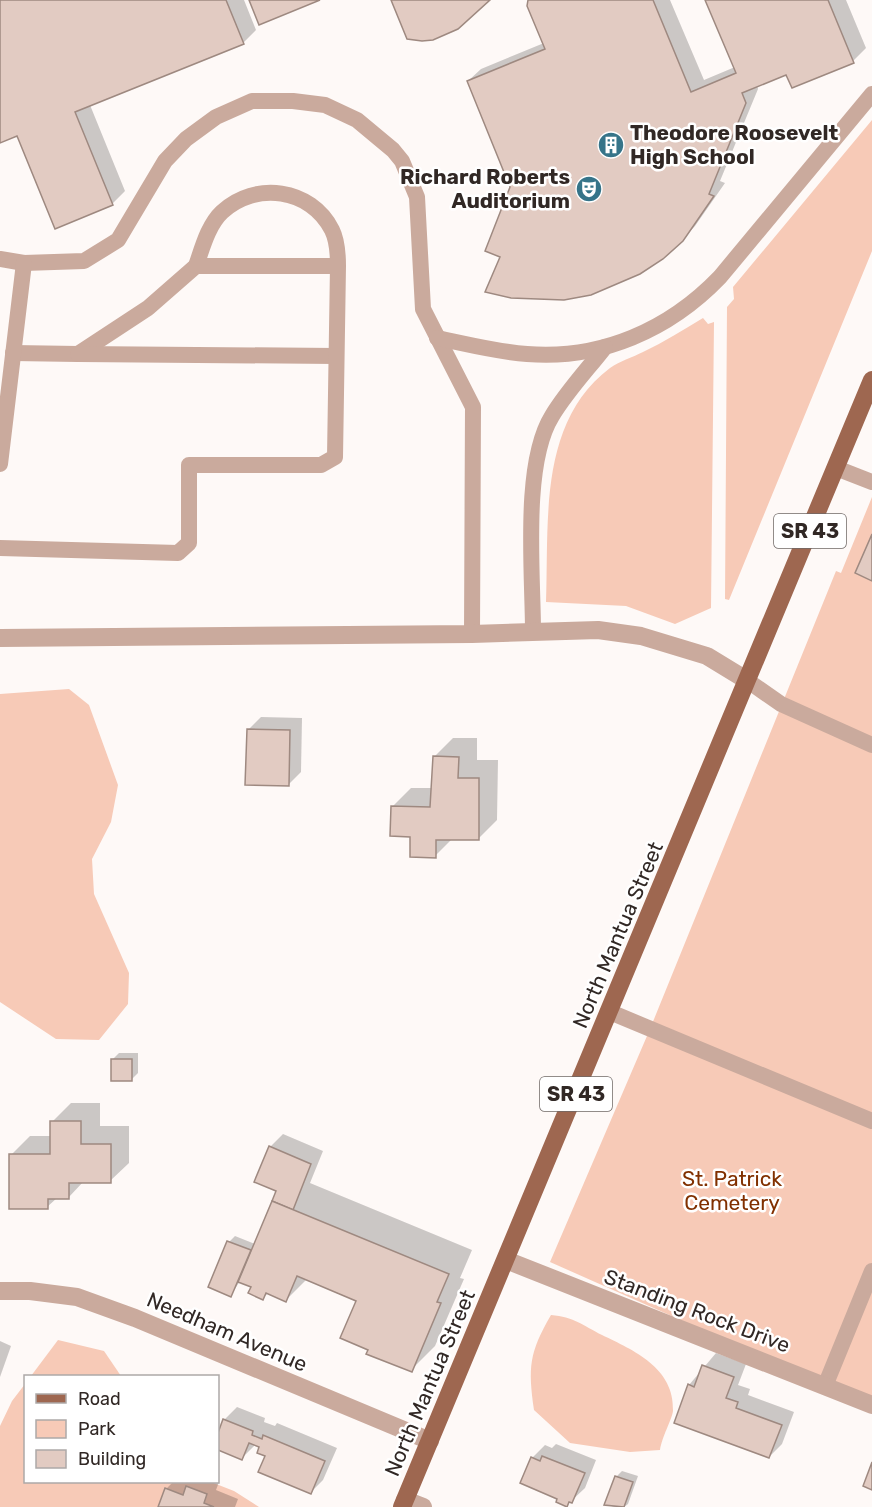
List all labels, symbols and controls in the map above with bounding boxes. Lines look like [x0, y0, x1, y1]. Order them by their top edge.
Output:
place label: Theodore Roosevelt High School [630, 120, 839, 169]
building icon: Theodore Roosevelt High School [596, 130, 626, 160]
place label: Richard Roberts Auditorium [400, 164, 570, 213]
theatre icon: Richard Roberts Auditorium [574, 174, 604, 204]
road number: SR 43 [774, 514, 846, 548]
street label: North Mantua Street [567, 838, 668, 1032]
road number: SR 43 [540, 1077, 612, 1111]
park label: St. Patrick Cemetery [682, 1166, 782, 1215]
street label: Standing Rock Drive [601, 1264, 794, 1358]
street label: Needham Avenue [143, 1286, 311, 1377]
street label: North Mantua Street [379, 1286, 480, 1480]
legend [24, 1375, 219, 1483]
text: Road [78, 1388, 121, 1410]
text: Park [78, 1418, 116, 1440]
text: Building [78, 1448, 146, 1470]

